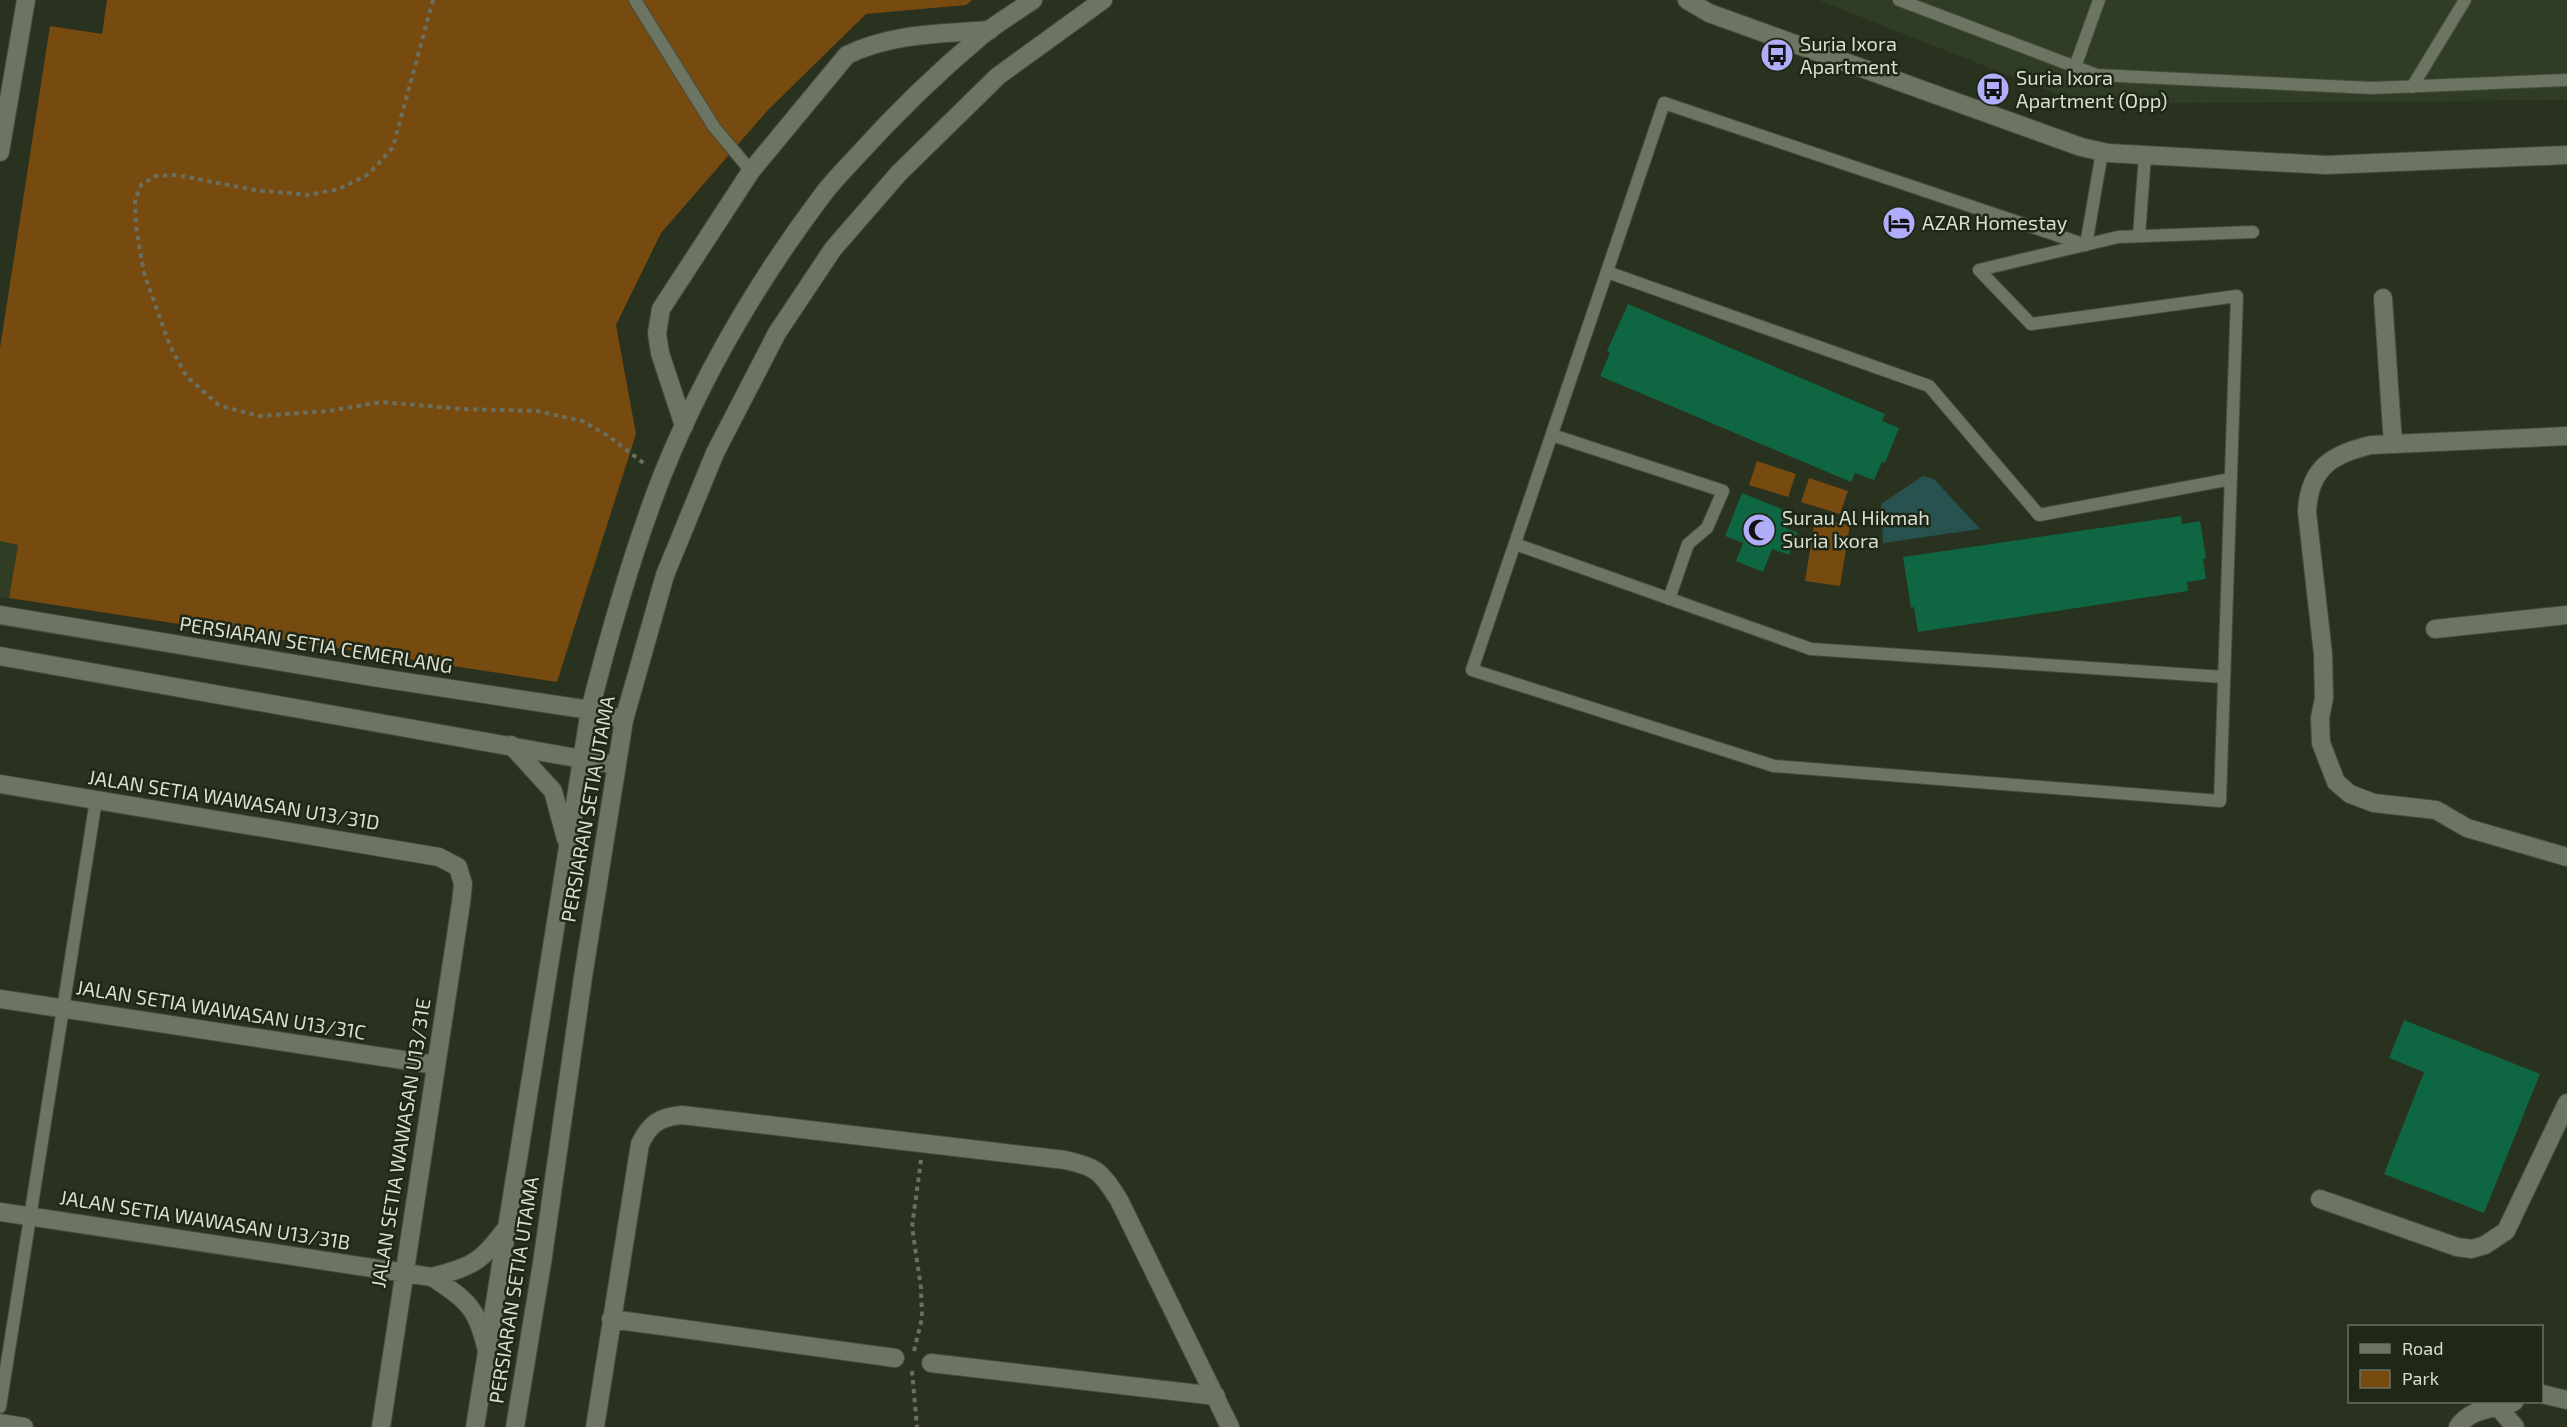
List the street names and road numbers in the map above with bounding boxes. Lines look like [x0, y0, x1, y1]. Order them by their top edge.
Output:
street label: PERSIARAN SETIA CEMERLANG [178, 611, 455, 677]
street label: PERSIARAN SETIA UTAMA [555, 693, 619, 924]
street label: JALAN SETIA WAWASAN U13/31D [87, 764, 382, 834]
street label: JALAN SETIA WAWASAN U13/31C [75, 974, 368, 1044]
street label: JALAN SETIA WAWASAN U13/31E [365, 996, 435, 1289]
street label: PERSIARAN SETIA UTAMA [483, 1174, 543, 1405]
street label: JALAN SETIA WAWASAN U13/31B [58, 1184, 352, 1254]

